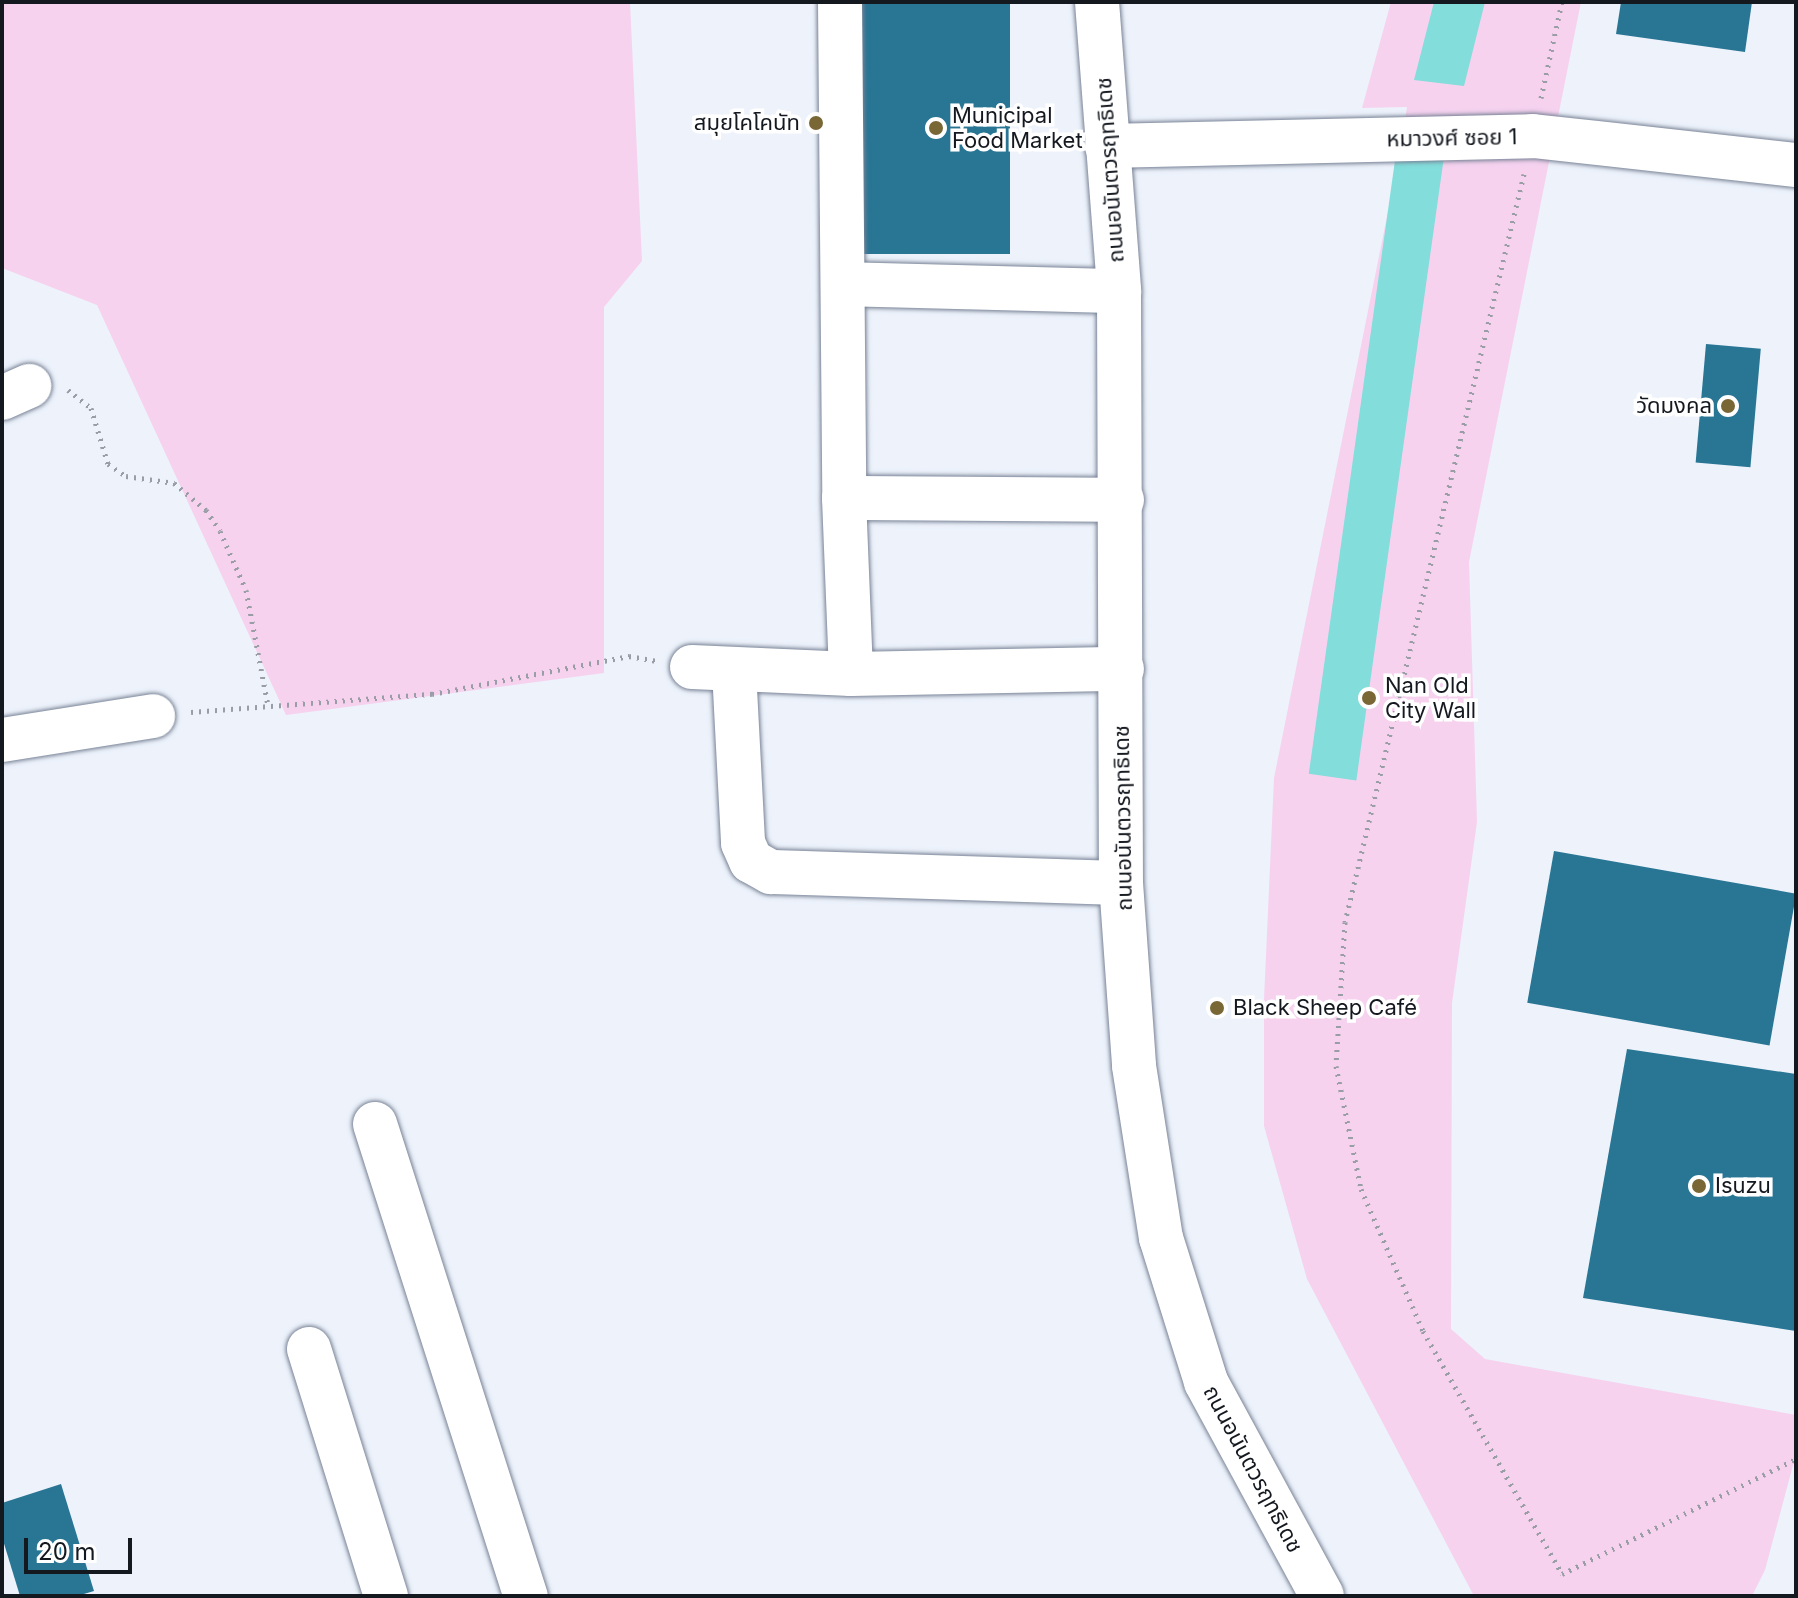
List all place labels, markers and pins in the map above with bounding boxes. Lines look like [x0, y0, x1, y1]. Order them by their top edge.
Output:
place label: Municipal Food Market [952, 102, 1083, 154]
place label: สมุยโคโคนัท [694, 110, 800, 136]
marker: สมุยโคโคนัท [807, 114, 825, 132]
marker: Municipal Food Market [927, 119, 945, 137]
place label: วัดมงคล [1636, 393, 1712, 419]
marker: วัดมงคล [1719, 397, 1737, 415]
place label: Nan Old City Wall [1385, 672, 1476, 724]
marker: Nan Old City Wall [1360, 689, 1378, 707]
place label: Black Sheep Café [1233, 995, 1417, 1021]
marker: Black Sheep Café [1208, 999, 1226, 1017]
place label: Isuzu [1715, 1173, 1771, 1199]
marker: Isuzu [1690, 1177, 1708, 1195]

